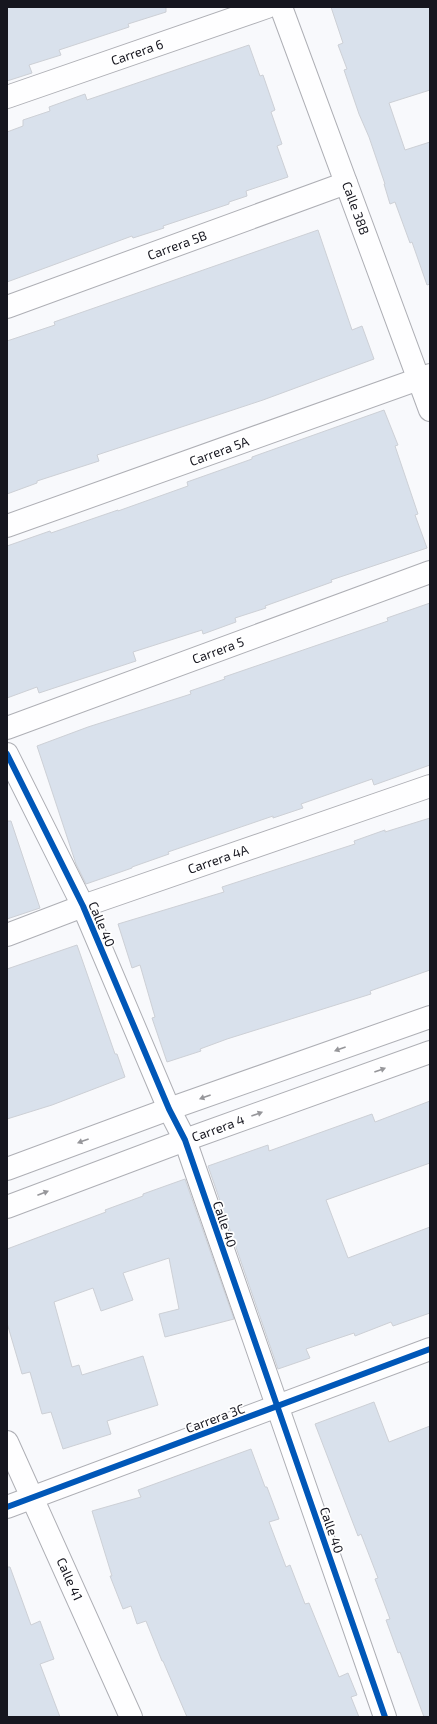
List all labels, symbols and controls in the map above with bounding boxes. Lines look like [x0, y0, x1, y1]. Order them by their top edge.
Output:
street label: Carrera 6 [109, 36, 165, 68]
street label: Calle 38B [339, 179, 373, 237]
street label: Carrera 5B [145, 227, 209, 263]
street label: Carrera 5A [187, 433, 251, 469]
street label: Carrera 5 [190, 633, 246, 667]
street label: Carrera 4A [186, 841, 250, 877]
street label: Calle 40 [85, 899, 119, 949]
one-way arrow [334, 1046, 346, 1052]
one-way arrow [374, 1066, 386, 1072]
one-way arrow [198, 1094, 210, 1100]
one-way arrow [252, 1110, 264, 1116]
street label: Carrera 4 [189, 1111, 247, 1145]
one-way arrow [76, 1139, 88, 1145]
one-way arrow [38, 1190, 50, 1196]
street label: Calle 40 [210, 1199, 240, 1249]
street label: Carrera 3C [183, 1400, 247, 1436]
street label: Calle 40 [317, 1505, 347, 1555]
street label: Calle 41 [53, 1555, 87, 1603]

